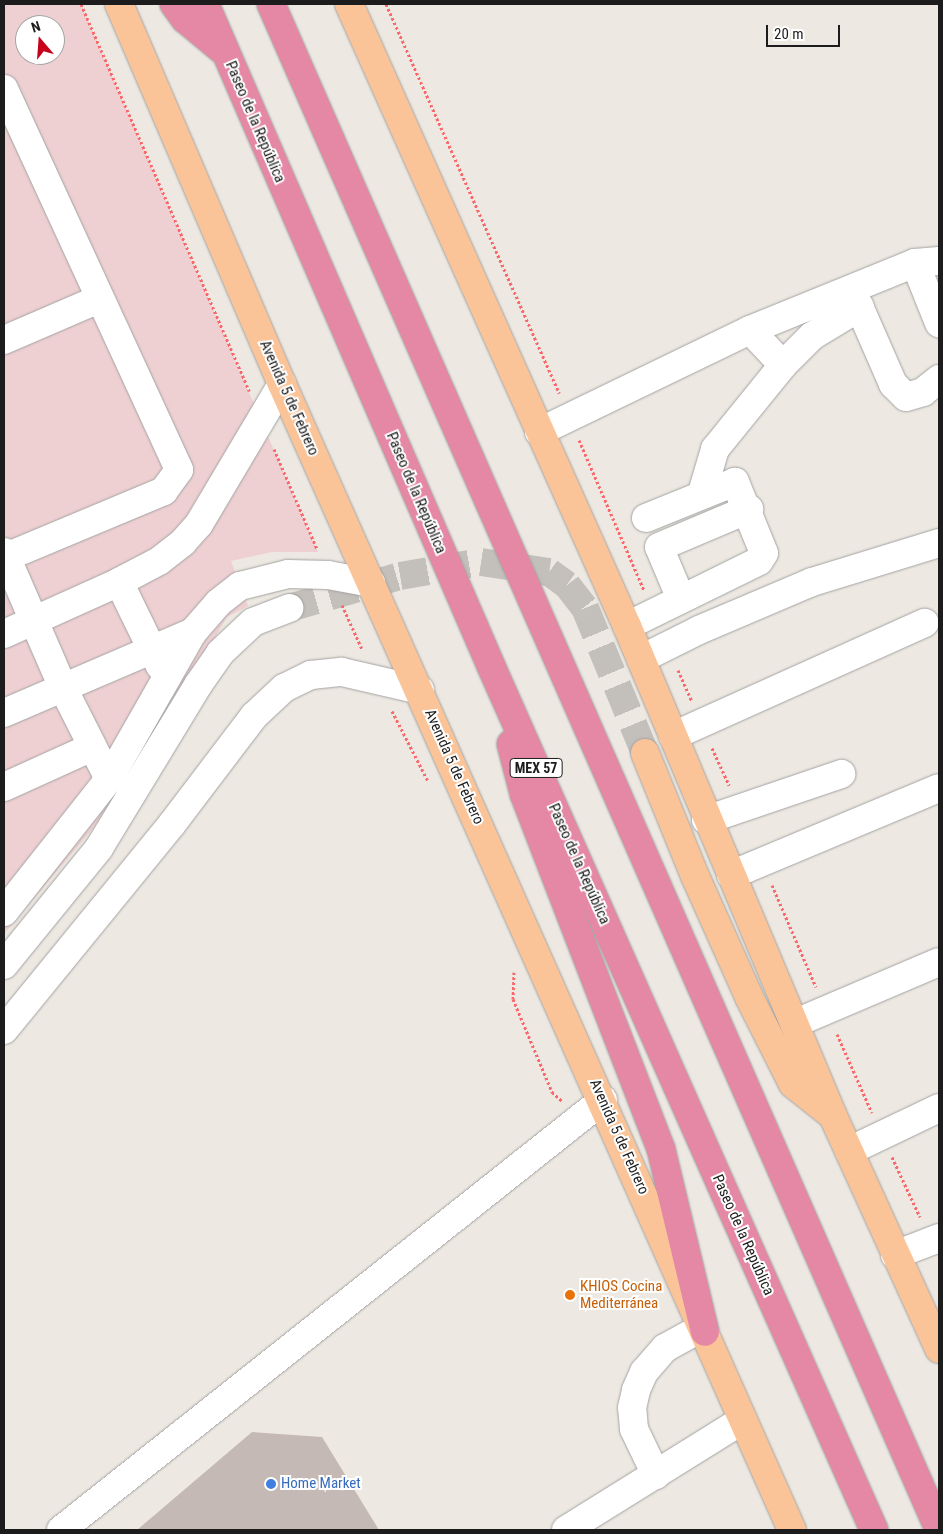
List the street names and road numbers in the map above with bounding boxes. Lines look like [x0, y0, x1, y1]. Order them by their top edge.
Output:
street label: Paseo de la República [221, 59, 289, 185]
street label: Avenida 5 de Febrero [256, 338, 322, 458]
street label: Paseo de la República [382, 430, 450, 556]
street label: Avenida 5 de Febrero [421, 707, 487, 827]
road number: MEX 57 [508, 756, 564, 780]
street label: Paseo de la República [544, 801, 614, 927]
street label: Avenida 5 de Febrero [586, 1077, 652, 1197]
street label: Paseo de la República [708, 1172, 778, 1298]

